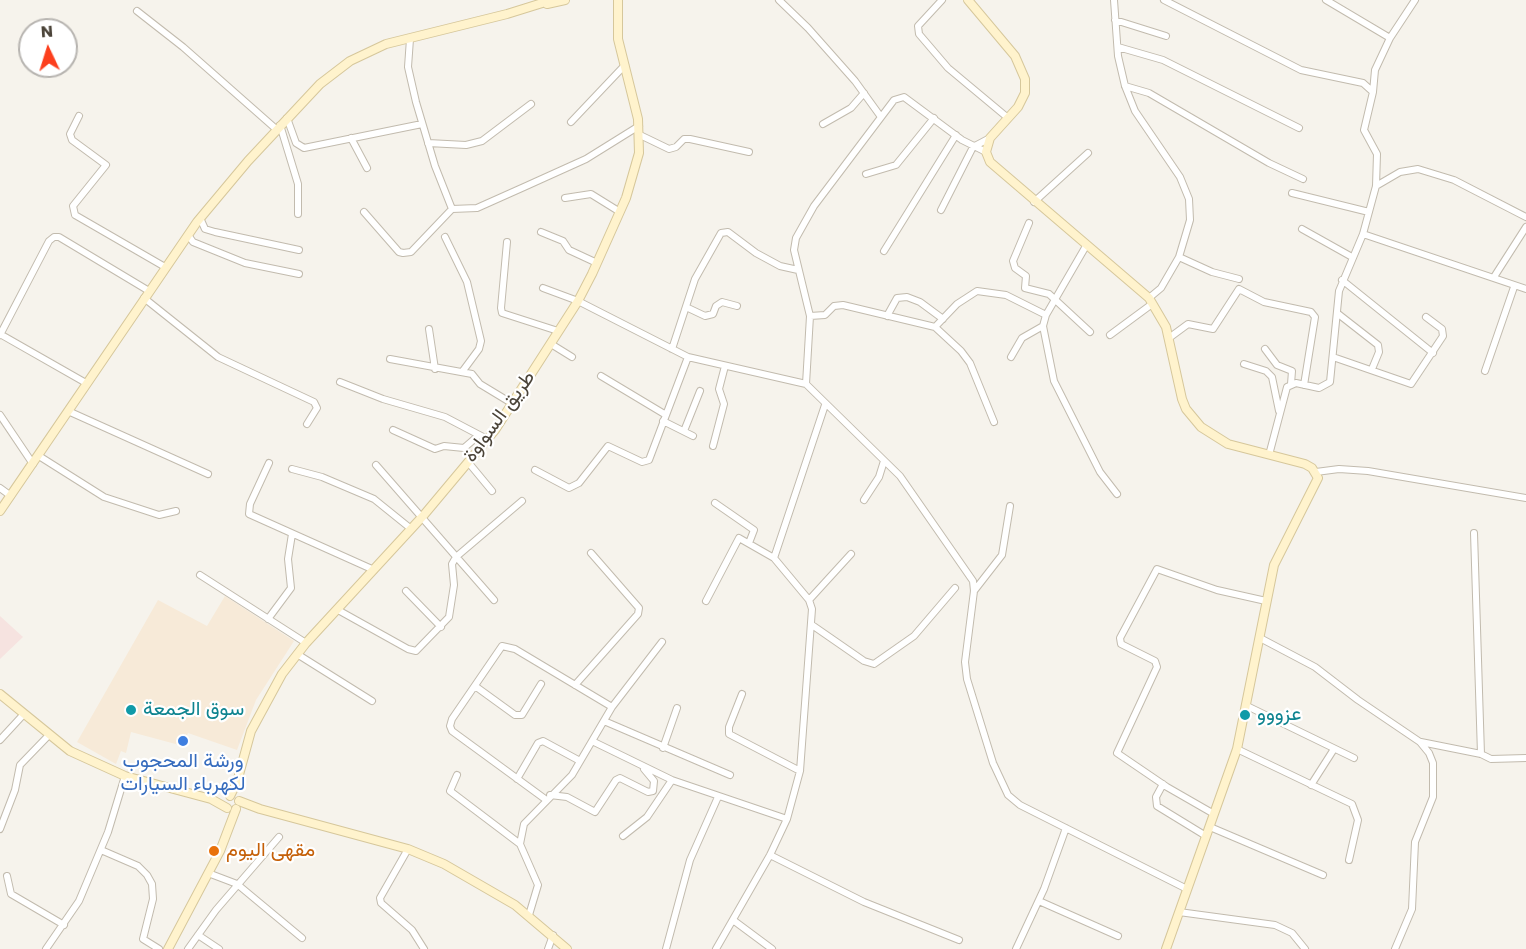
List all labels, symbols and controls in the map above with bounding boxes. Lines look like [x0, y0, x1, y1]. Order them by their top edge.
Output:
north arrow [18, 18, 78, 78]
text: N [40, 20, 54, 43]
street label: طريق السواوة [459, 367, 541, 467]
place label: سوق الجمعة [143, 698, 244, 722]
marker: سوق الجمعة [124, 703, 138, 717]
place label: عزووو [1257, 703, 1302, 727]
marker: عزووو [1238, 708, 1252, 722]
marker: ورشة المحجوب لكهرباء السيارات [176, 734, 190, 748]
place label: ورشة المحجوب لكهرباء السيارات [120, 750, 246, 797]
place label: مقهى اليوم [226, 839, 315, 863]
marker: مقهى اليوم [207, 844, 221, 858]

